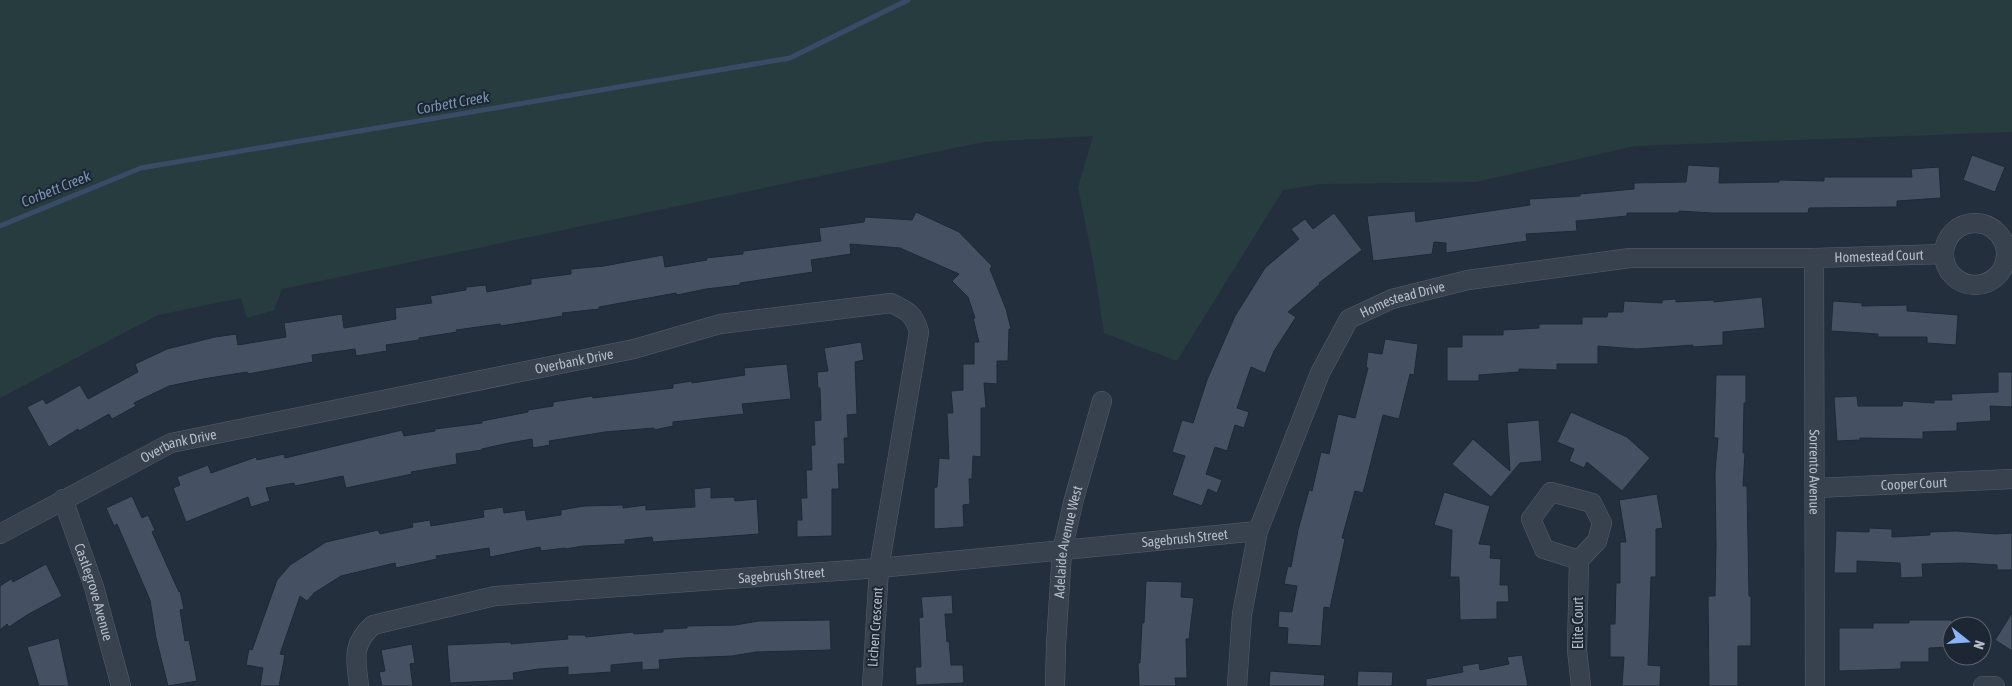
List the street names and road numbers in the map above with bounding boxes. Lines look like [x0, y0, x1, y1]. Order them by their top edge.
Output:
street label: Homestead Court [1834, 247, 1924, 265]
street label: Homestead Drive [1357, 278, 1447, 321]
street label: Overbank Drive [533, 345, 615, 377]
street label: Overbank Drive [138, 426, 218, 466]
street label: Sorrento Avenue [1806, 429, 1823, 515]
street label: Cooper Court [1880, 474, 1947, 493]
street label: Adelaide Avenue West [1051, 484, 1085, 599]
street label: Sagebrush Street [1141, 526, 1229, 550]
street label: Castlegrove Avenue [71, 541, 116, 642]
street label: Sagebrush Street [738, 564, 825, 586]
street label: Lichen Crescent [864, 587, 886, 667]
street label: Elite Court [1570, 597, 1586, 649]

